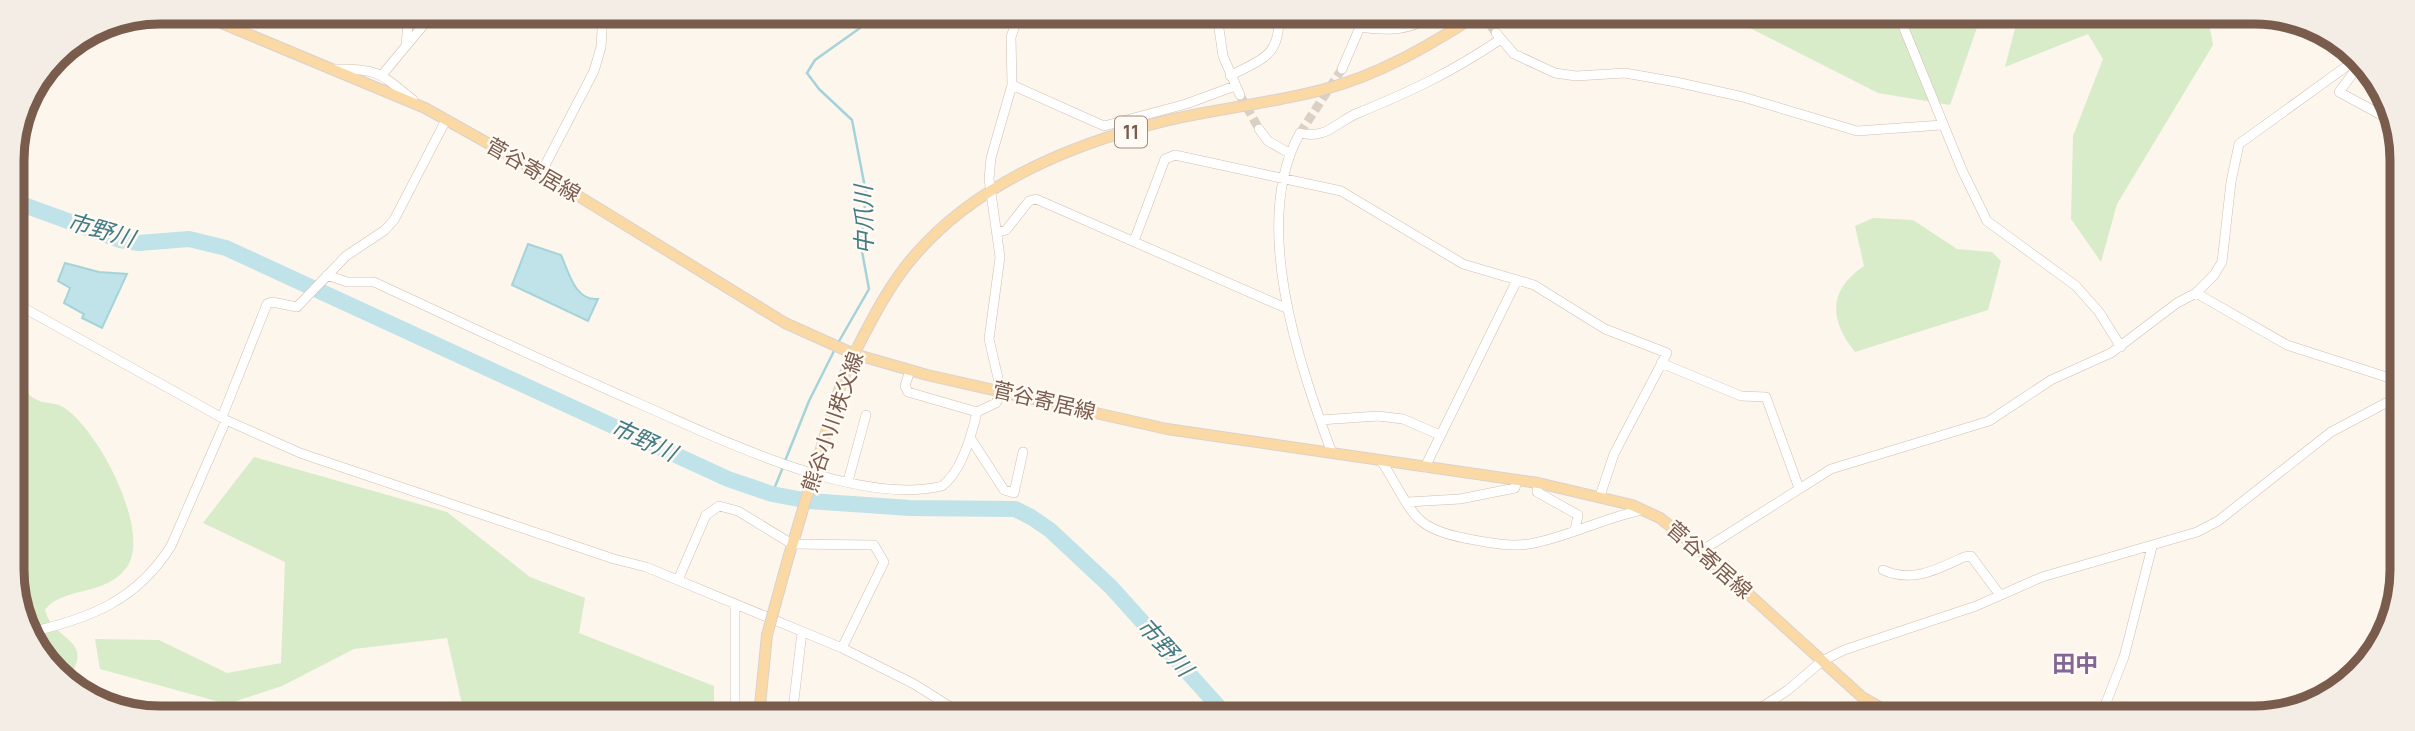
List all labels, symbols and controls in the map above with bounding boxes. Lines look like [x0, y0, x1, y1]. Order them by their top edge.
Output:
road number: 11 [1115, 116, 1147, 148]
street label: 菅谷寄居線 [481, 131, 586, 208]
water label: 中爪川 [846, 182, 880, 255]
water label: 市野川 [64, 204, 142, 255]
street label: 熊谷小川秩父線 [795, 348, 869, 496]
street label: 菅谷寄居線 [990, 375, 1099, 425]
water label: 市野川 [606, 410, 685, 469]
street label: 菅谷寄居線 [1661, 514, 1758, 604]
water label: 市野川 [1131, 610, 1203, 685]
district label: 田中 [2052, 647, 2098, 679]

